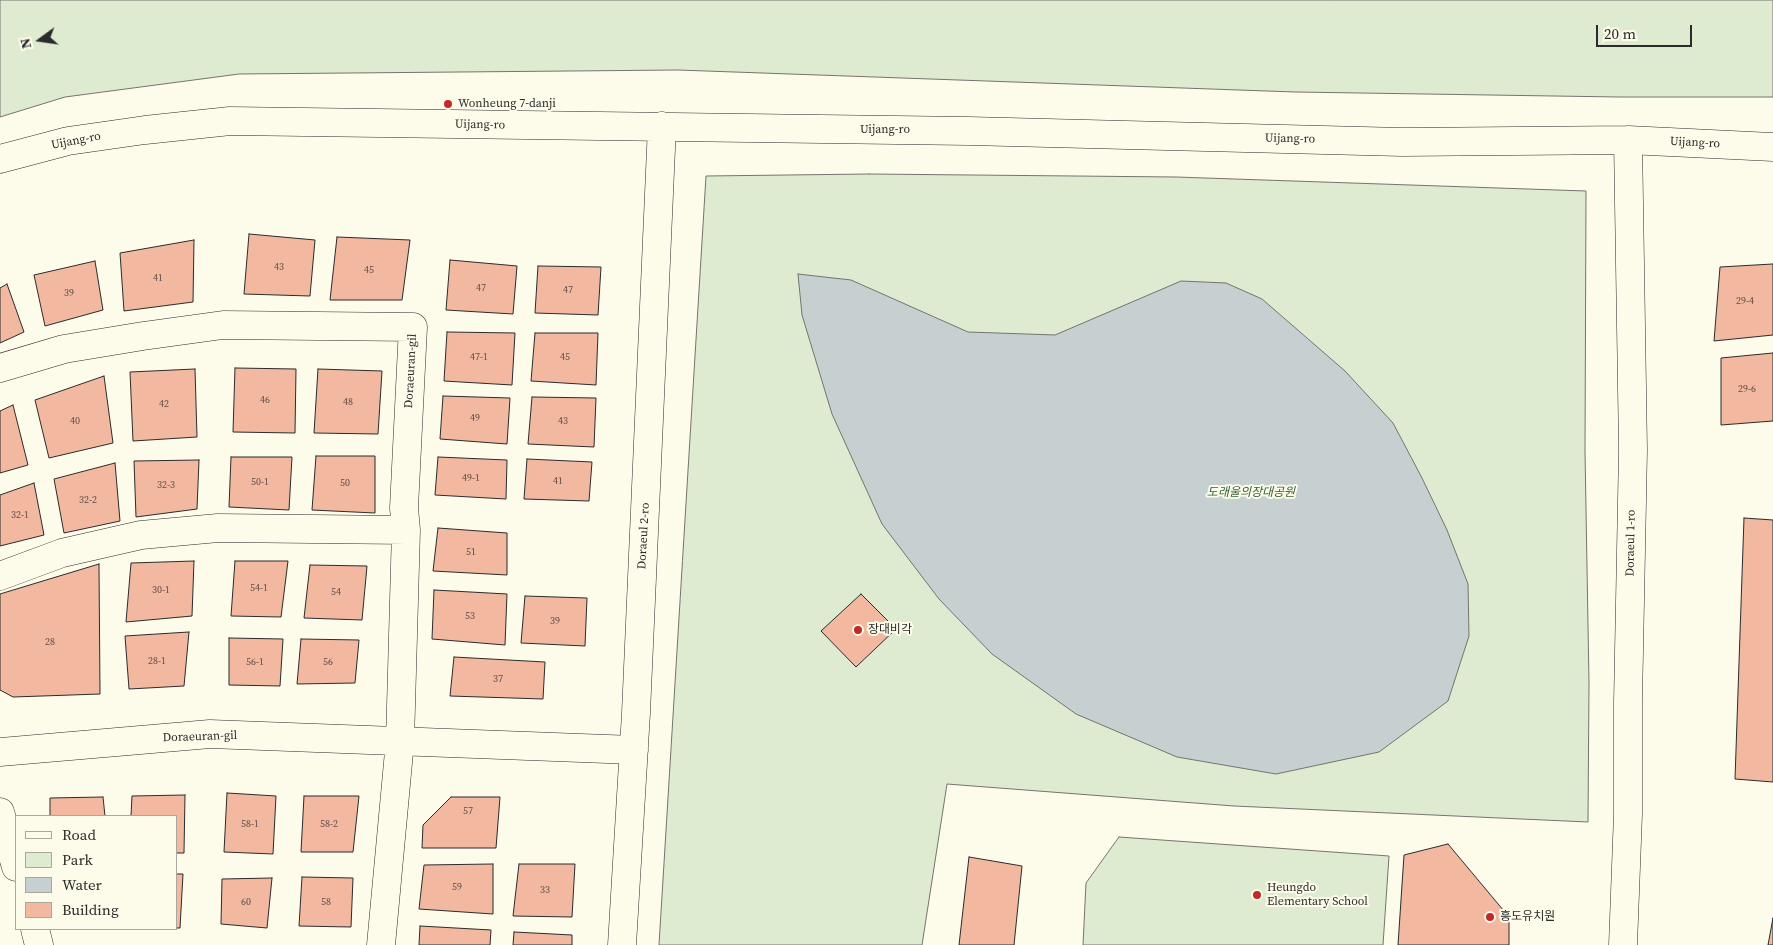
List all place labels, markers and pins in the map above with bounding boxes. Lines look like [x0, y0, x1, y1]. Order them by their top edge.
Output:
place label: Wonheung 7-danji [458, 97, 556, 111]
marker: Wonheung 7-danji [442, 98, 454, 110]
place label: 장대비각 [868, 623, 912, 637]
marker: 장대비각 [852, 624, 864, 636]
place label: Heungdo Elementary School [1267, 881, 1368, 909]
marker: Heungdo Elementary School [1251, 889, 1263, 901]
place label: 흥도유치원 [1500, 910, 1555, 924]
marker: 흥도유치원 [1484, 911, 1496, 923]

